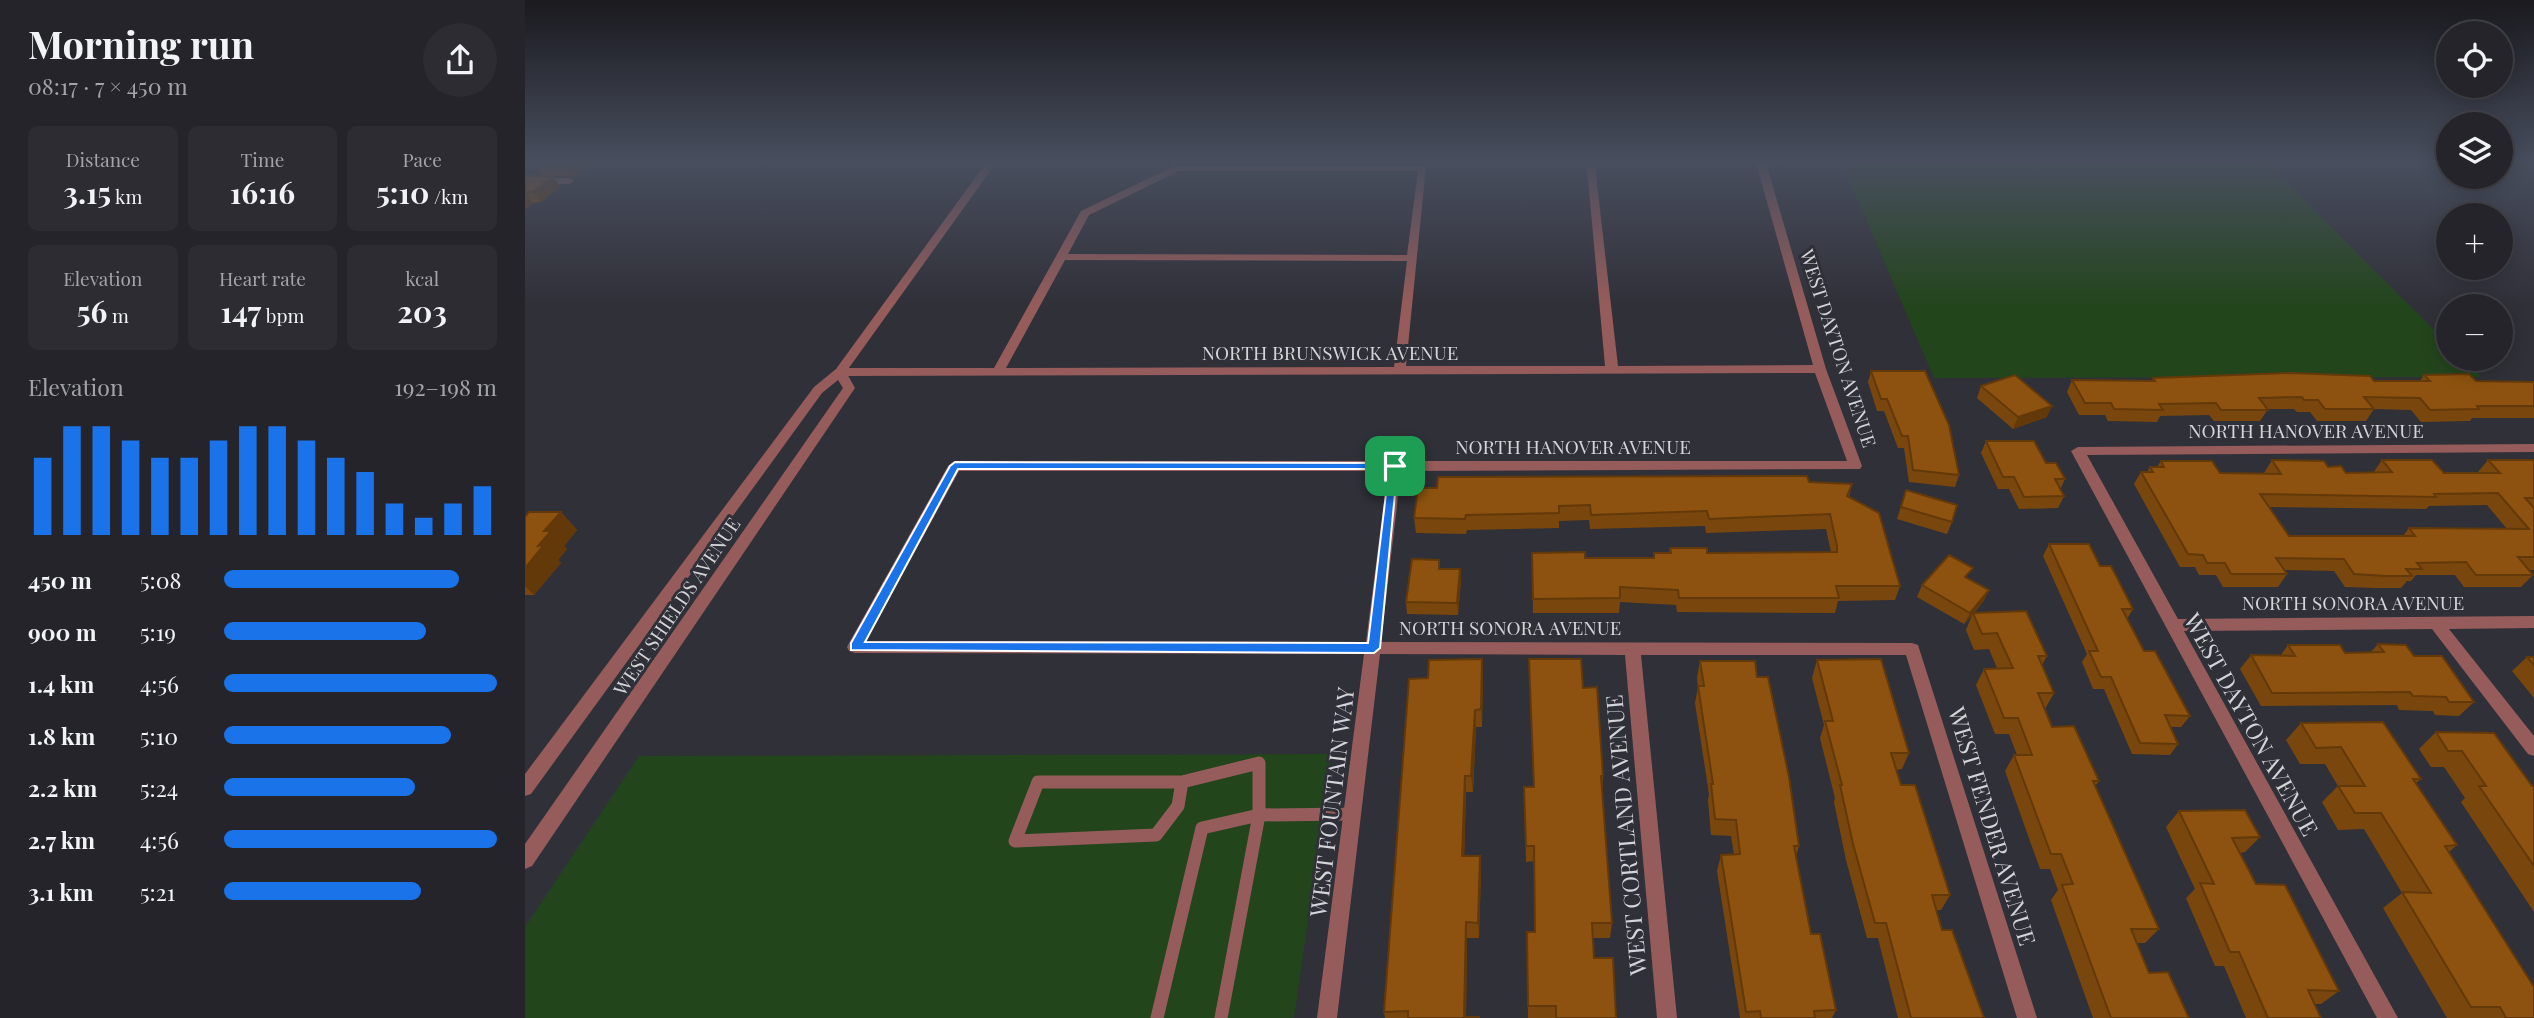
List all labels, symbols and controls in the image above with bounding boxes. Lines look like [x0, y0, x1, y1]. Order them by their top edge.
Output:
text: Morning run [28, 18, 254, 69]
map controls [2436, 21, 2513, 371]
button: locate [2436, 21, 2513, 98]
button: share [423, 23, 497, 97]
text: 08:17 · 7 × 450 m [28, 70, 188, 101]
button: layers [2436, 112, 2513, 189]
text: Distance [66, 146, 140, 172]
text: Time [241, 146, 284, 172]
text: Pace [403, 146, 442, 172]
text: 3.15 [63, 172, 111, 212]
text: 16:16 [230, 172, 295, 212]
text: 5:10 [376, 172, 429, 212]
text: km [111, 183, 142, 209]
text: /km [429, 183, 468, 209]
button: + [2436, 203, 2513, 280]
street label: WEST DAYTON AVENUE [1794, 245, 1883, 450]
text: Elevation [63, 265, 142, 291]
text: Heart rate [219, 265, 306, 291]
text: kcal [405, 265, 439, 291]
text: 56 [77, 291, 107, 331]
text: 147 [221, 291, 261, 331]
text: 203 [397, 291, 447, 331]
button: − [2436, 294, 2513, 371]
text: m [107, 302, 129, 328]
text: bpm [261, 302, 304, 328]
street label: NORTH BRUNSWICK AVENUE [1202, 339, 1458, 365]
text: Elevation [28, 371, 124, 402]
text: 192–198 m [394, 371, 497, 402]
street label: NORTH HANOVER AVENUE [2188, 417, 2424, 443]
street label: NORTH HANOVER AVENUE [1455, 433, 1691, 459]
pin [1365, 436, 1425, 496]
icon: arrive [1376, 447, 1414, 485]
street label: WEST SHIELDS AVENUE [606, 512, 745, 701]
text: 450 m [28, 564, 92, 595]
text: 5:08 [140, 564, 181, 595]
street label: NORTH SONORA AVENUE [2242, 589, 2464, 615]
street label: WEST DAYTON AVENUE [2177, 606, 2326, 841]
street label: NORTH SONORA AVENUE [1399, 614, 1621, 640]
text: 900 m [28, 616, 97, 647]
text: 5:19 [140, 616, 176, 647]
text: 1.4 km [28, 668, 94, 699]
text: 4:56 [140, 668, 179, 699]
street label: WEST FOUNTAIN WAY [1301, 685, 1361, 920]
street label: WEST CORTLAND AVENUE [1597, 693, 1653, 978]
street label: WEST FENDER AVENUE [1942, 702, 2044, 949]
text: 1.8 km [28, 720, 95, 751]
text: 5:10 [140, 720, 178, 751]
text: 2.2 km [28, 772, 97, 803]
text: 5:24 [140, 772, 178, 803]
text: 2.7 km [28, 824, 95, 855]
text: 4:56 [140, 824, 179, 855]
text: 3.1 km [28, 876, 94, 907]
text: 5:21 [140, 876, 175, 907]

